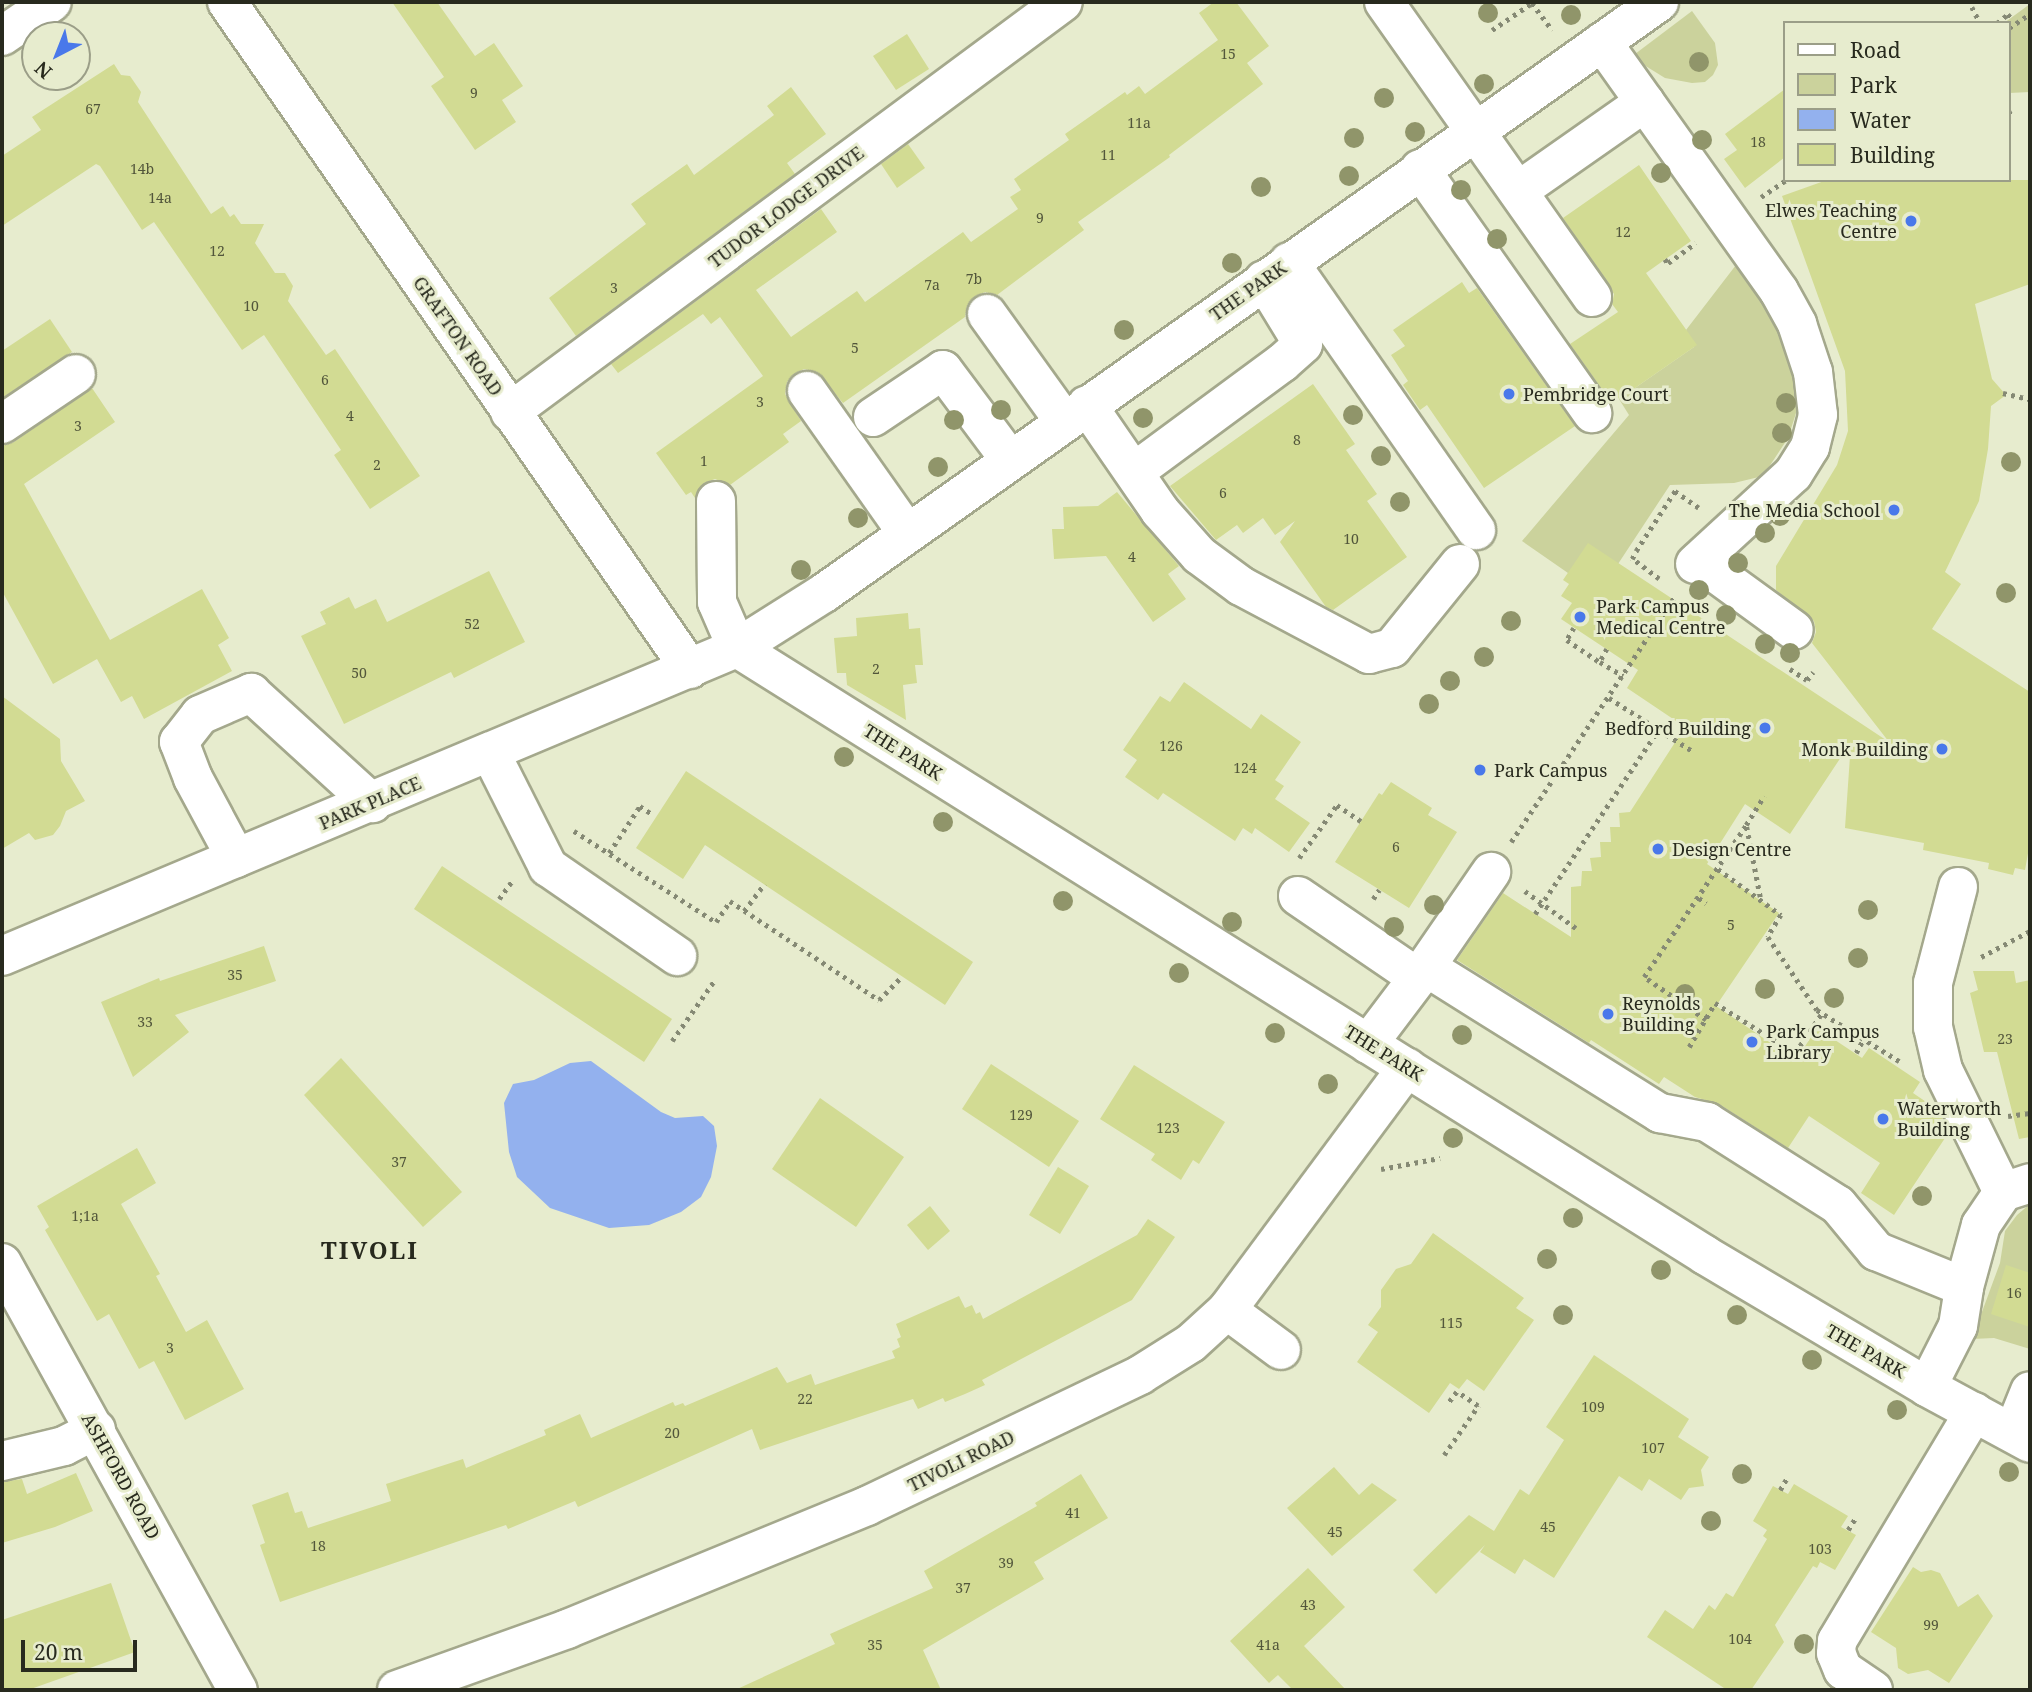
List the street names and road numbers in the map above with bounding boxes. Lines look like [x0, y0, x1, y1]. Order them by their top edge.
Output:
street label: TUDOR LODGE DRIVE [704, 142, 868, 272]
street label: THE PARK [1206, 257, 1290, 325]
street label: GRAFTON ROAD [409, 272, 507, 400]
street label: THE PARK [860, 719, 946, 785]
street label: PARK PLACE [316, 772, 424, 834]
street label: THE PARK [1341, 1020, 1427, 1086]
street label: THE PARK [1822, 1320, 1910, 1382]
street label: ASHFORD ROAD [77, 1409, 165, 1543]
street label: TIVOLI ROAD [904, 1426, 1018, 1496]

